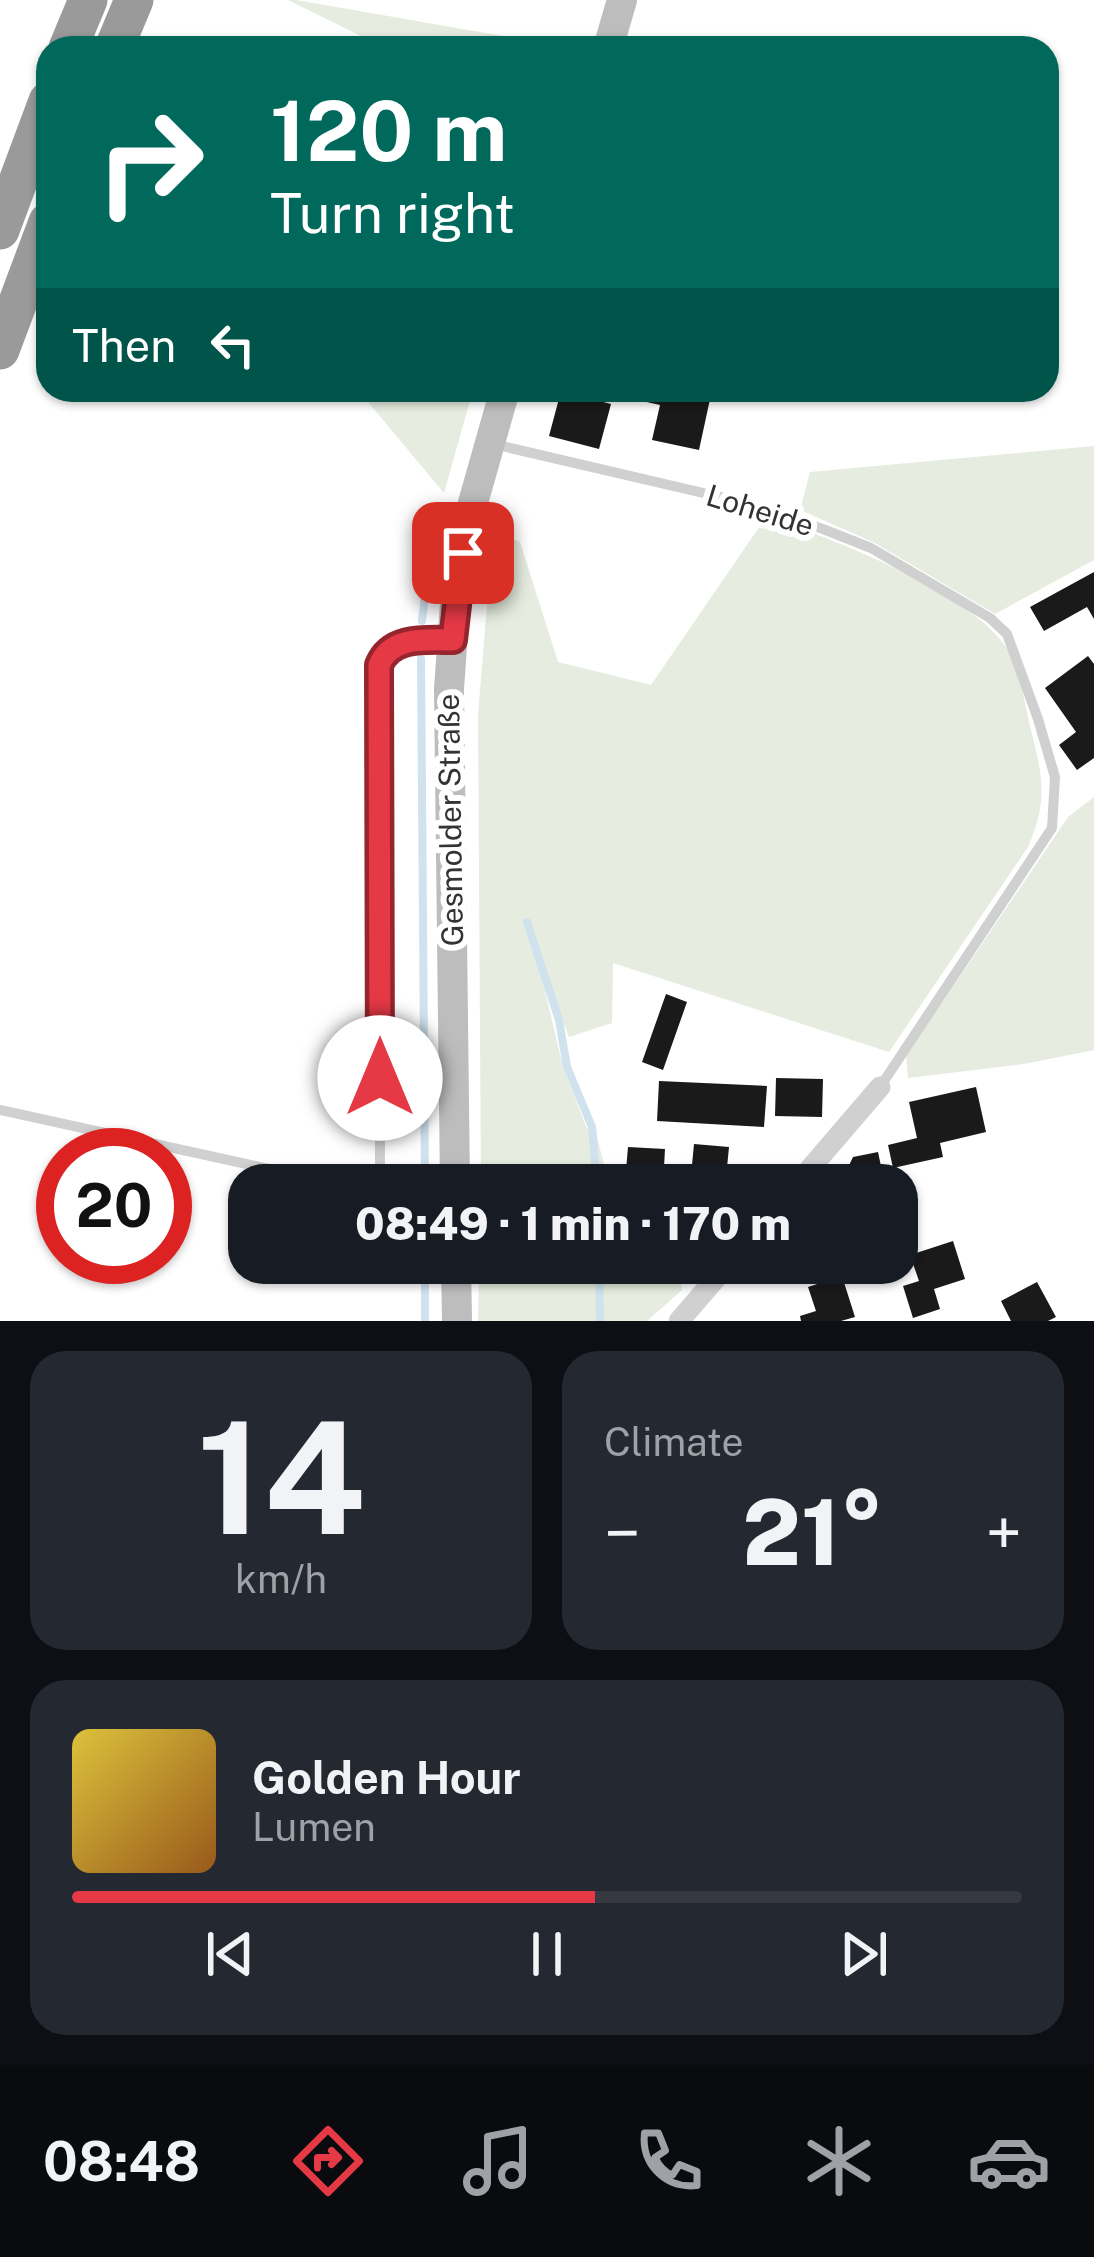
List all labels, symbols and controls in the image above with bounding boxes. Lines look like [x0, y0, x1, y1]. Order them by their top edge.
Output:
text: 120 m [270, 81, 508, 180]
icon: right [72, 84, 228, 240]
text: Turn right [270, 182, 515, 245]
icon: left [200, 312, 266, 378]
text: Then [72, 319, 176, 372]
street label: Loheide [702, 477, 818, 543]
pin [412, 502, 514, 604]
icon: arrive [430, 520, 496, 586]
street label: Gesmolder Straße [430, 693, 470, 947]
position arrow [317, 1015, 443, 1141]
speed limit sign: 20 [36, 1128, 192, 1284]
text: 08:49 · 1 min · 170 m [355, 1197, 791, 1250]
text: 14 [196, 1386, 366, 1569]
text: Climate [604, 1419, 744, 1465]
text: 21° [742, 1479, 884, 1585]
text: − [604, 1494, 641, 1572]
text: + [985, 1494, 1022, 1572]
text: km/h [235, 1556, 327, 1602]
text: Golden Hour [252, 1751, 521, 1804]
text: Lumen [252, 1804, 376, 1850]
icon: previous [197, 1921, 263, 1987]
icon: pause [514, 1921, 580, 1987]
icon: next [831, 1921, 897, 1987]
icon: directions [286, 2119, 370, 2203]
icon: music [456, 2119, 540, 2203]
icon: phone [627, 2119, 711, 2203]
icon: climate [797, 2119, 881, 2203]
icon: car [967, 2119, 1051, 2203]
text: 08:48 [43, 2130, 200, 2193]

